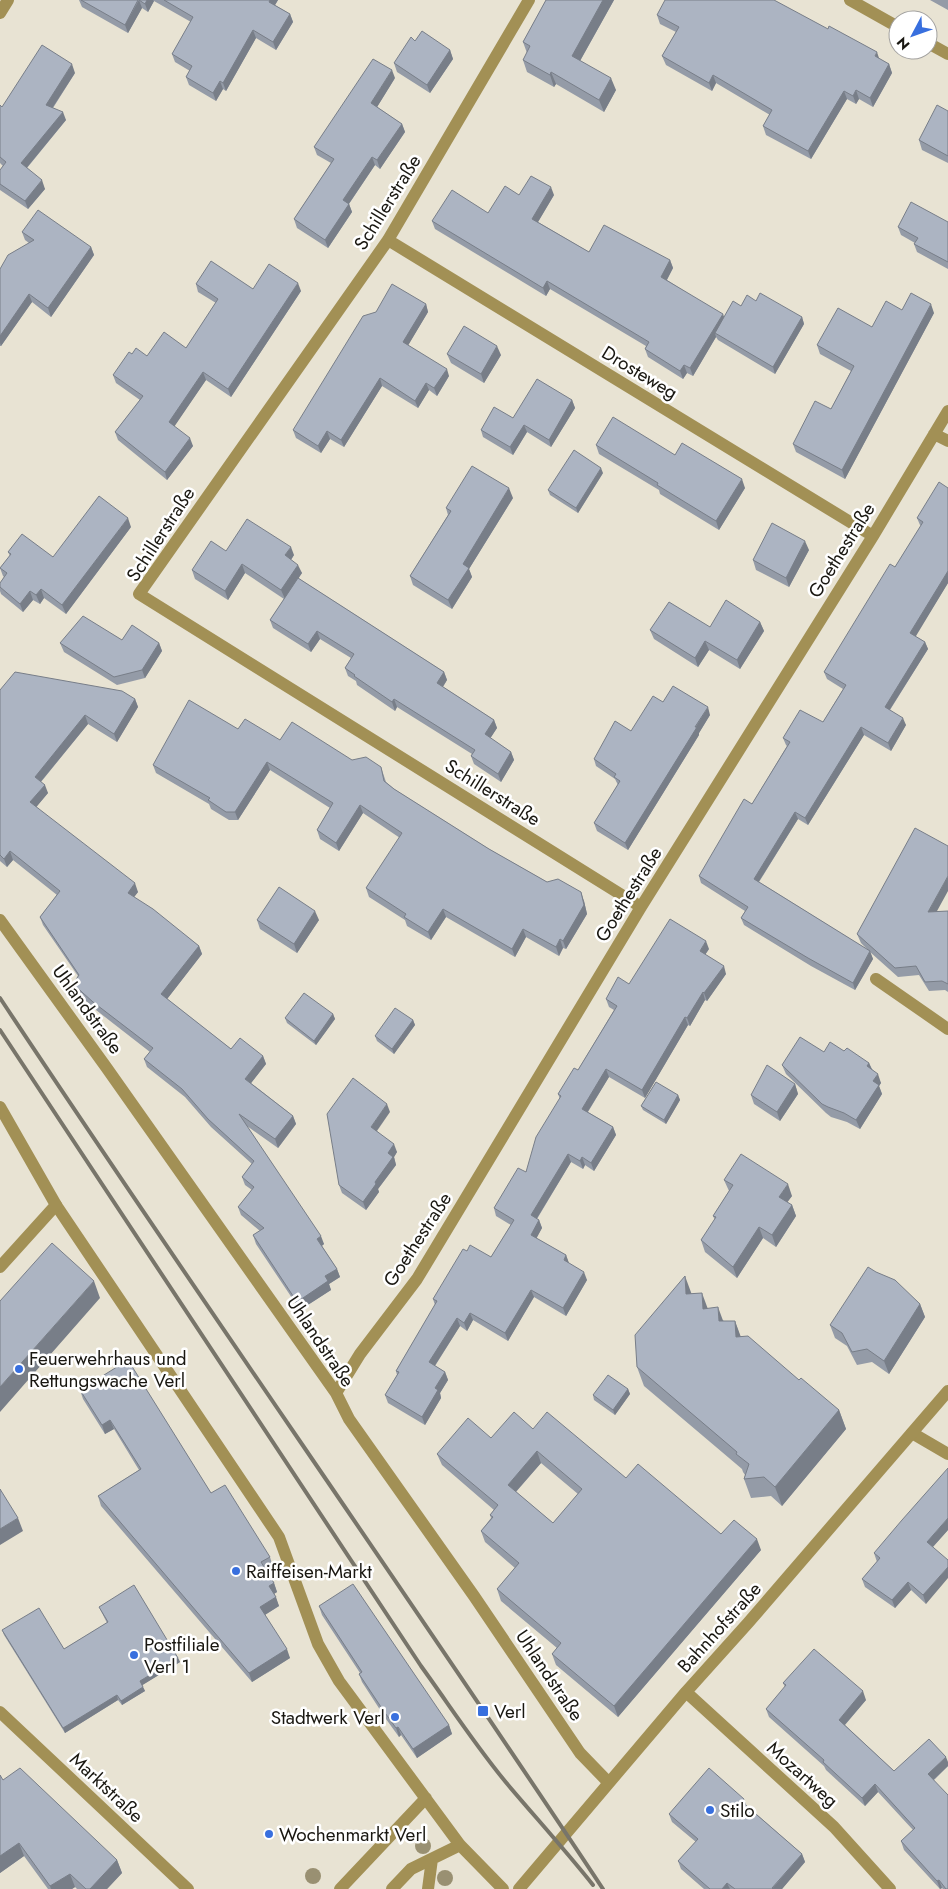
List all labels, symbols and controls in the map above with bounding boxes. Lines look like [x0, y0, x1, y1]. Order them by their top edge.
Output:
north arrow [888, 10, 938, 60]
text: N [892, 33, 914, 54]
street label: Schillerstraße [347, 149, 428, 255]
street label: Drosteweg [597, 339, 683, 406]
street label: Schillerstraße [120, 482, 201, 587]
street label: Goethestraße [801, 497, 881, 603]
street label: Schillerstraße [440, 752, 546, 833]
street label: Goethestraße [588, 841, 668, 947]
street label: Uhlandstraße [46, 959, 129, 1060]
street label: Goethestraße [377, 1187, 458, 1292]
street label: Uhlandstraße [280, 1290, 361, 1392]
place label: Feuerwehrhaus und Rettungswache Verl [29, 1345, 187, 1394]
marker: Feuerwehrhaus und Rettungswache Verl [13, 1363, 25, 1375]
place label: Raiffeisen-Markt [246, 1558, 372, 1585]
marker: Raiffeisen-Markt [230, 1565, 242, 1577]
street label: Bahnhofstraße [671, 1576, 768, 1679]
street label: Uhlandstraße [509, 1624, 590, 1726]
place label: Postfiliale Verl 1 [144, 1631, 220, 1680]
marker: Postfiliale Verl 1 [128, 1649, 140, 1661]
place label: Verl [494, 1698, 526, 1725]
place label: Stadtwerk Verl [271, 1704, 385, 1731]
marker: Verl [476, 1704, 490, 1718]
marker: Stadtwerk Verl [389, 1711, 401, 1723]
street label: Mozartweg [761, 1735, 844, 1814]
street label: Marktstraße [64, 1746, 150, 1829]
place label: Stilo [720, 1797, 755, 1824]
marker: Stilo [704, 1804, 716, 1816]
place label: Wochenmarkt Verl [279, 1821, 426, 1848]
marker: Wochenmarkt Verl [263, 1828, 275, 1840]

